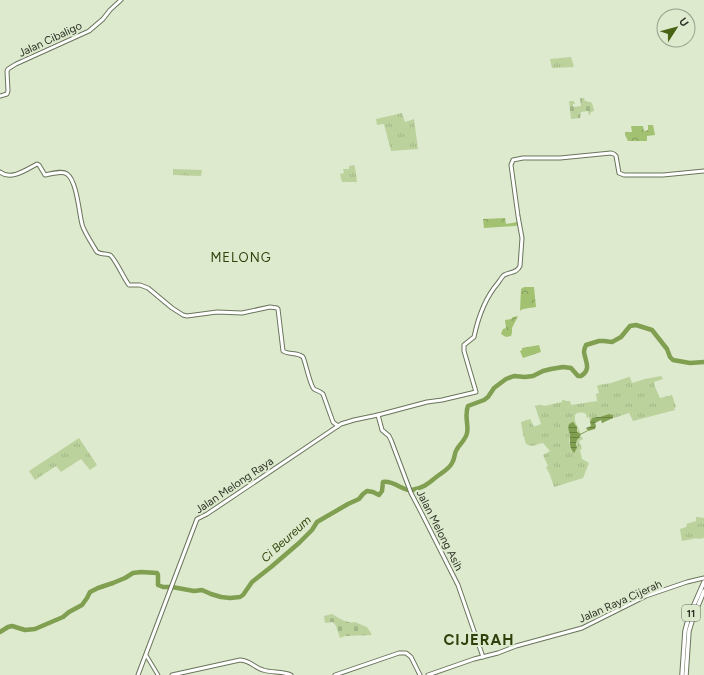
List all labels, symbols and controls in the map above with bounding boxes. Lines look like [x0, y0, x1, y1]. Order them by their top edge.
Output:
north arrow [656, 8, 696, 48]
text: U [676, 15, 691, 30]
street label: Jalan Cibaligo [16, 19, 84, 60]
district label: MELONG [210, 250, 272, 265]
street label: Jalan Melong Raya [193, 455, 276, 516]
street label: Jalan Melong Asih [414, 488, 466, 573]
water label: Ci Beureum [258, 513, 314, 565]
street label: Jalan Raya Cijerah [577, 577, 664, 626]
road number: 11 [682, 605, 700, 621]
district label: CIJERAH [443, 631, 515, 649]

